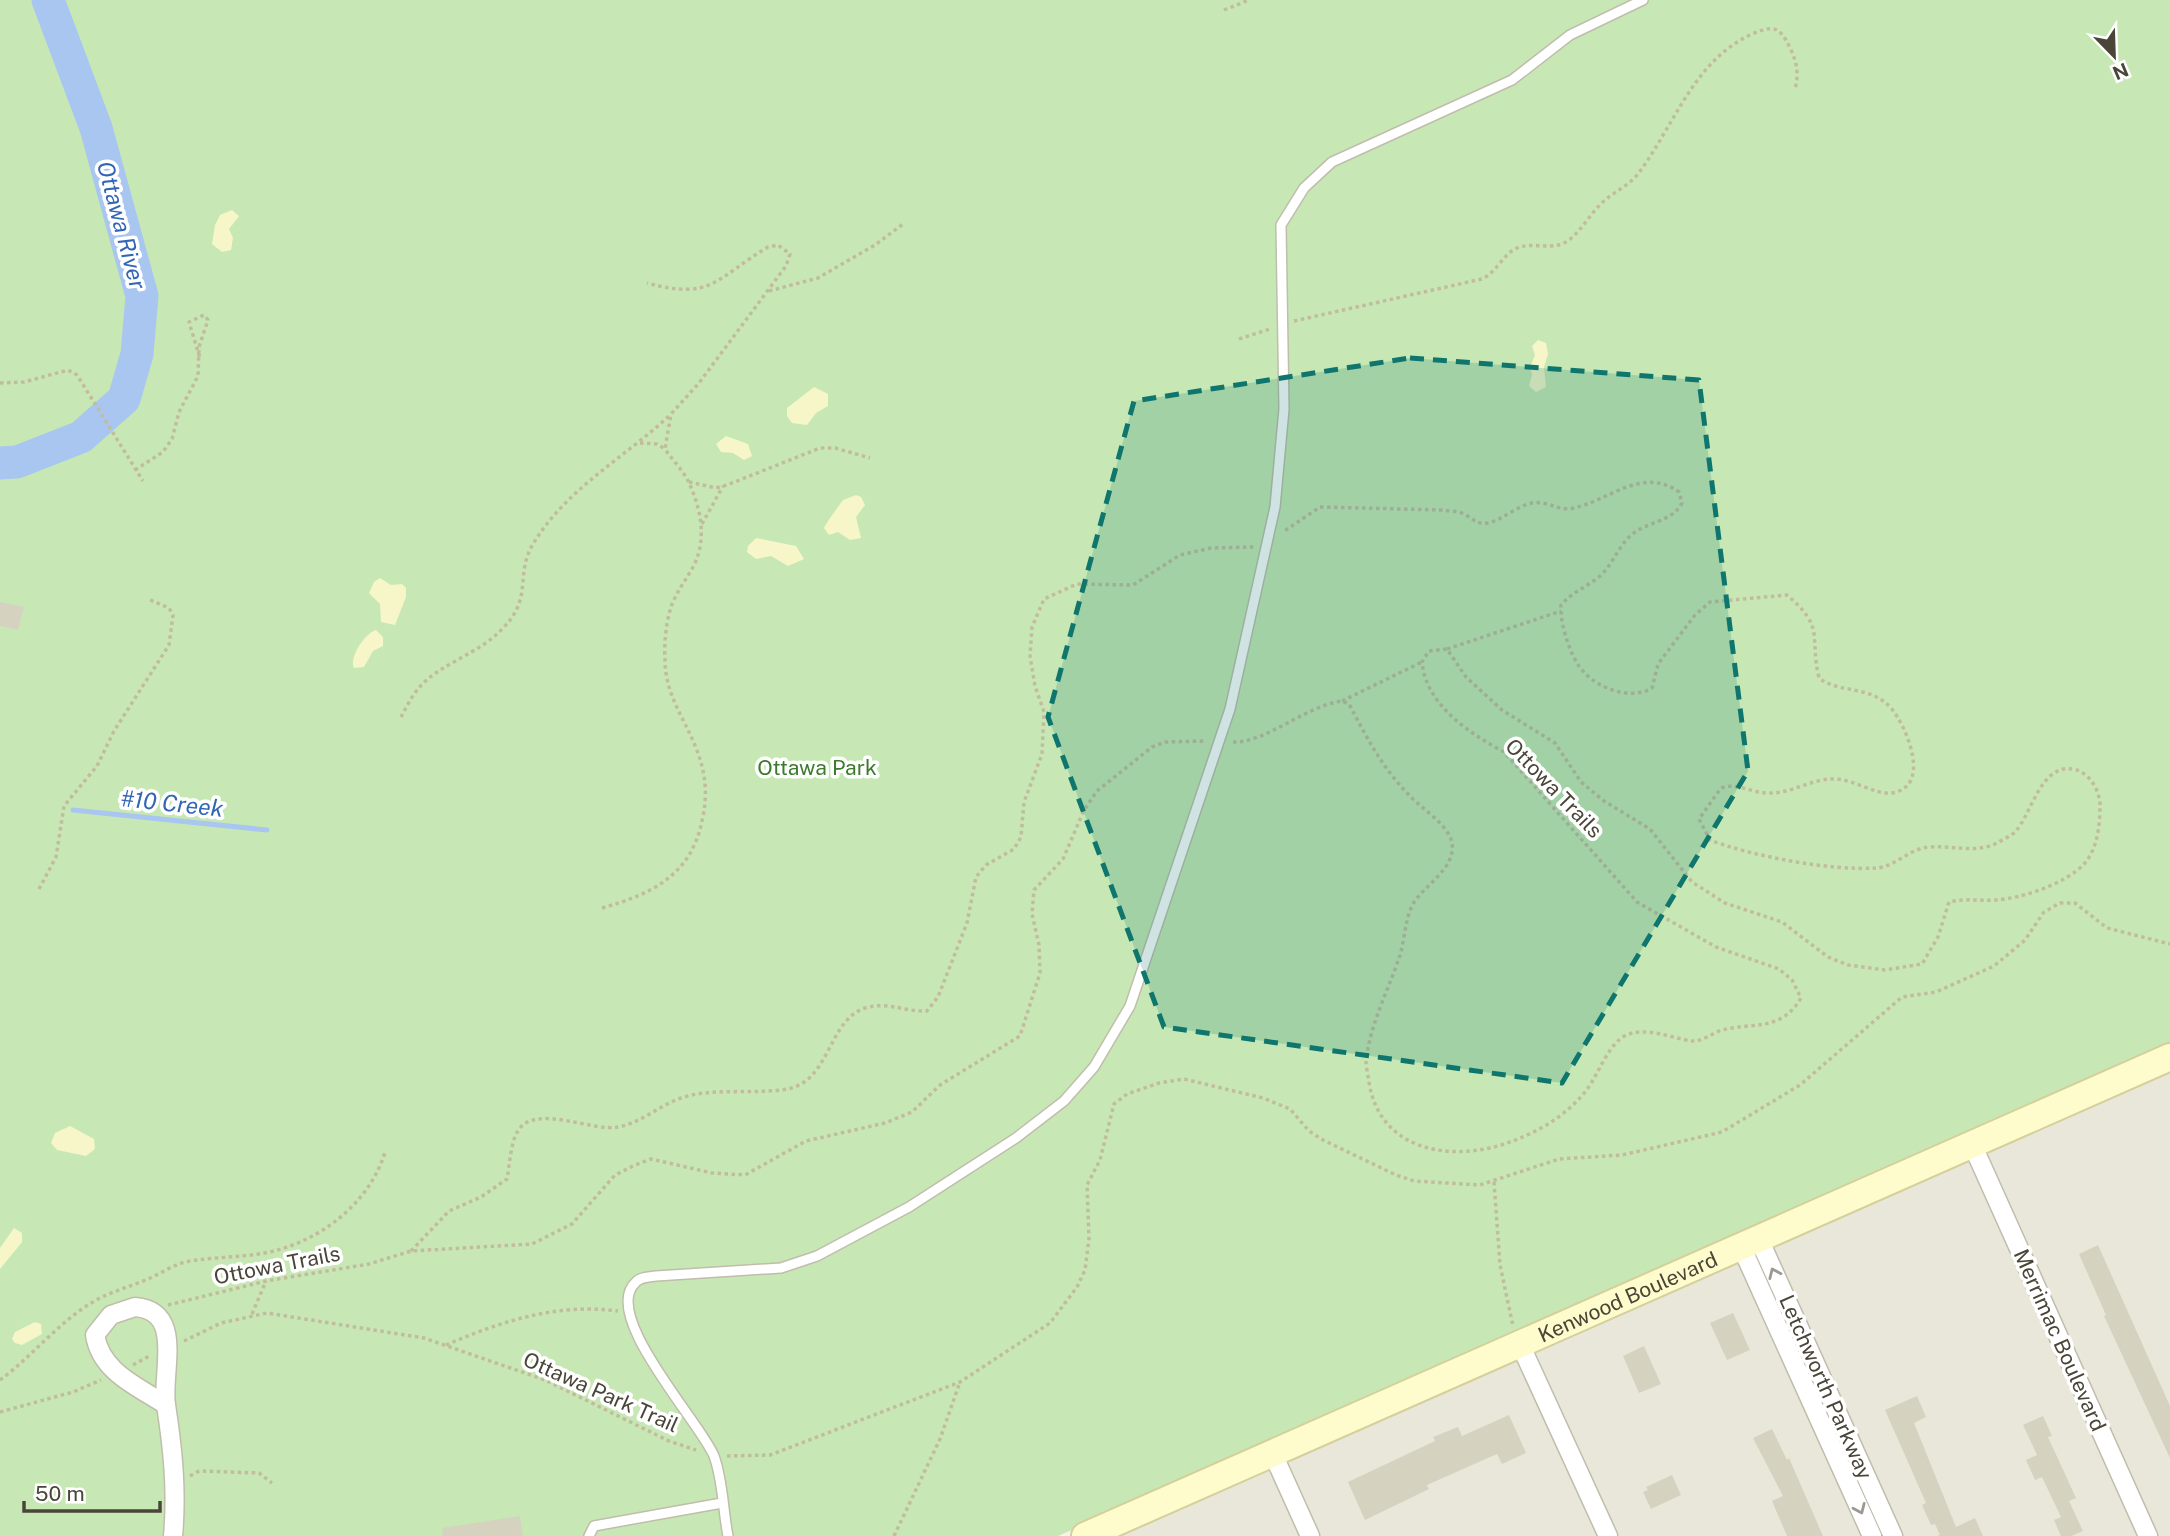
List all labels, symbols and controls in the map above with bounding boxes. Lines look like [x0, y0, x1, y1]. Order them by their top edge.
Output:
north arrow [2079, 21, 2149, 91]
text: N [2110, 59, 2132, 85]
water label: Ottawa River [92, 158, 152, 292]
street label: Ottowa Trails [1501, 733, 1607, 843]
park label: Ottawa Park [757, 755, 877, 780]
water label: #10 Creek [119, 784, 225, 822]
street label: Ottowa Trails [212, 1241, 342, 1289]
street label: Merrimac Boulevard [2009, 1245, 2111, 1435]
street label: Kenwood Boulevard [1534, 1246, 1721, 1347]
one-way arrow [1768, 1268, 1782, 1280]
street label: Letchworth Parkway [1774, 1291, 1878, 1483]
street label: Ottawa Park Trail [519, 1347, 683, 1437]
scale bar [24, 1470, 161, 1514]
text: 50 m [35, 1481, 85, 1506]
one-way arrow [1852, 1502, 1866, 1515]

